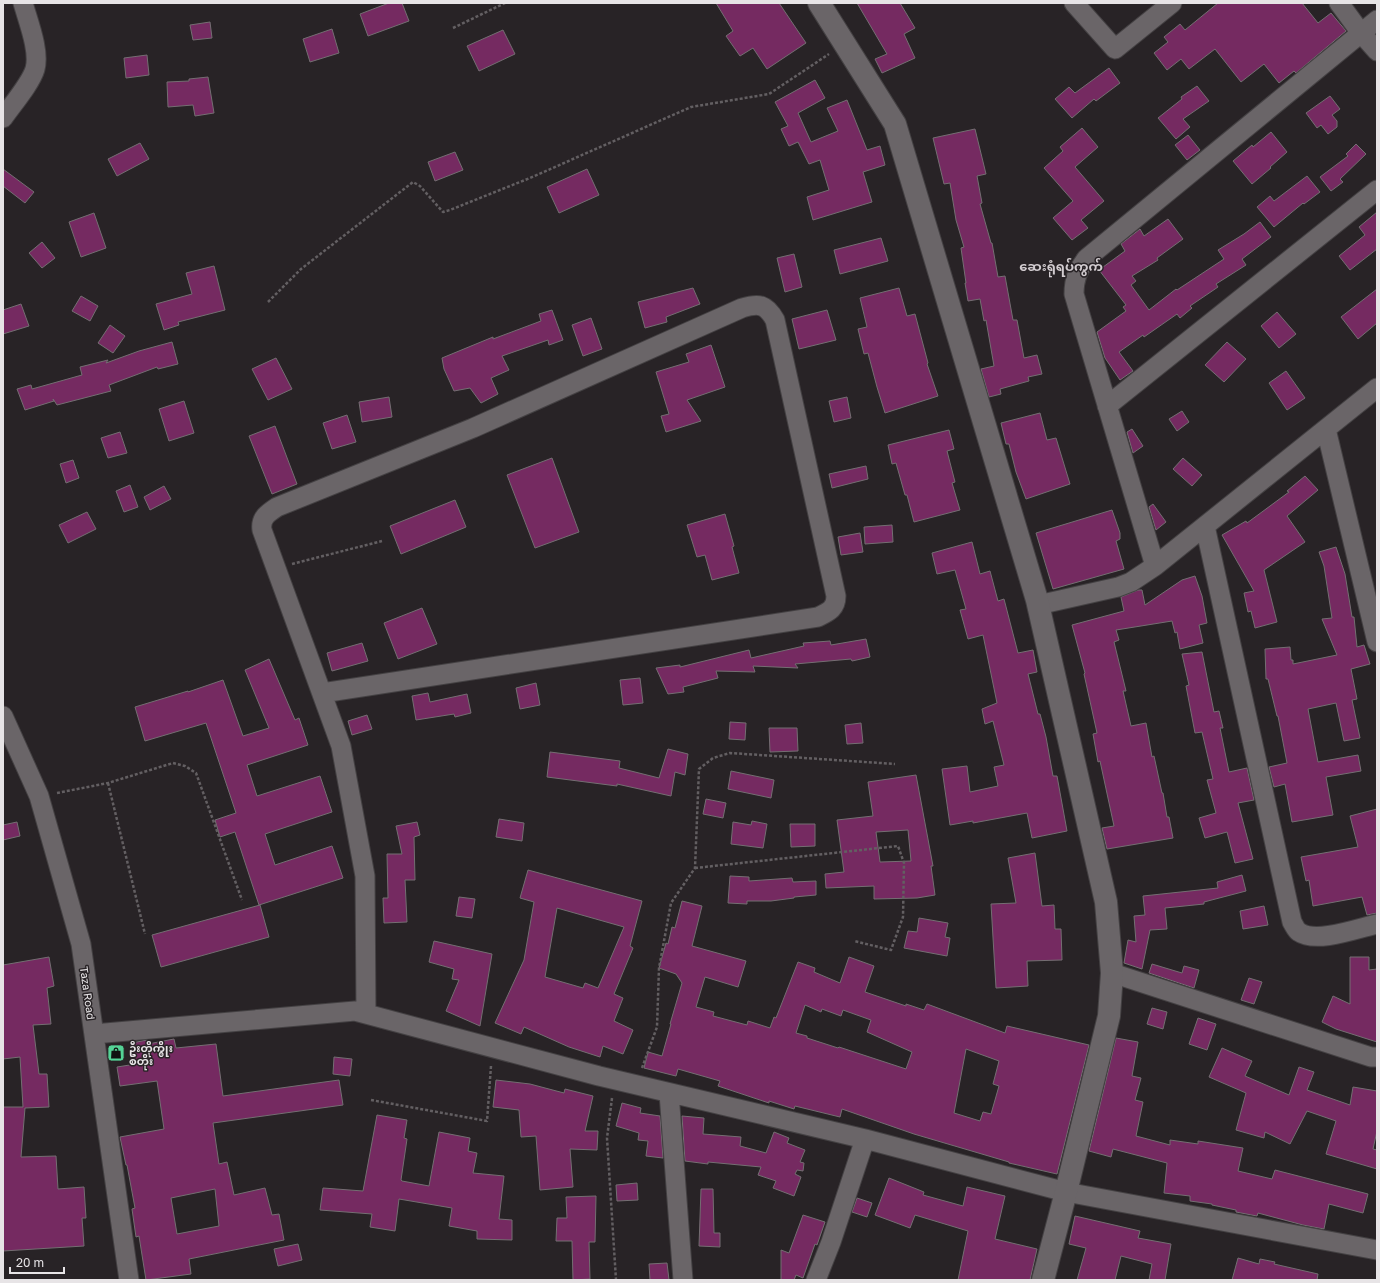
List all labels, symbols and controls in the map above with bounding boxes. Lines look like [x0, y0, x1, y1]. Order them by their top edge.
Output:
district label: ဆေးရုံရပ်ကွက် [1019, 257, 1103, 278]
street label: Taza Road [78, 966, 98, 1020]
place label: ဦးတိုက္စိုး စတိုး [129, 1041, 173, 1071]
shop icon: ဦးတိုက္စိုး စတိုး [106, 1043, 126, 1063]
scale bar [10, 1249, 64, 1275]
text: 20 m [16, 1255, 44, 1270]

